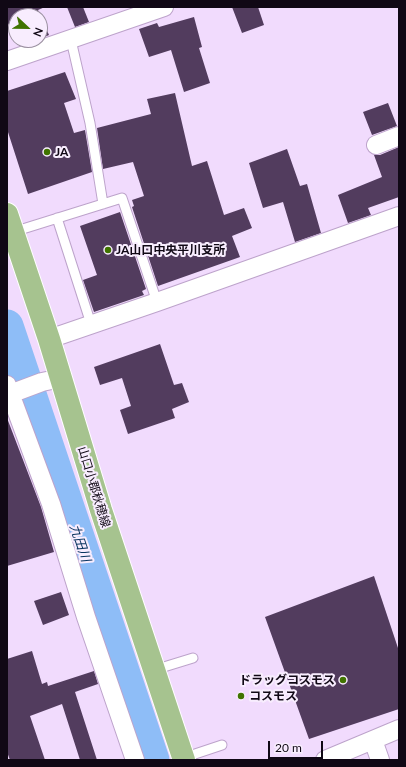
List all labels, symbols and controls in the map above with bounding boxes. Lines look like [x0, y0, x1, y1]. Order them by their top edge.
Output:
north arrow [8, 8, 48, 48]
text: N [31, 26, 46, 39]
place label: JA [55, 145, 68, 159]
marker: JA [42, 147, 52, 157]
place label: JA山口中央平川支所 [116, 243, 225, 257]
marker: JA山口中央平川支所 [103, 245, 113, 255]
street label: 山口小郡秋穂線 [75, 445, 113, 529]
water label: 九田川 [66, 522, 94, 564]
place label: ドラッグコスモス [239, 673, 335, 687]
marker: ドラッグコスモス [338, 675, 348, 685]
place label: コスモス [249, 689, 297, 703]
marker: コスモス [236, 691, 246, 701]
scale bar [270, 733, 325, 759]
text: 20 m [275, 740, 302, 755]

